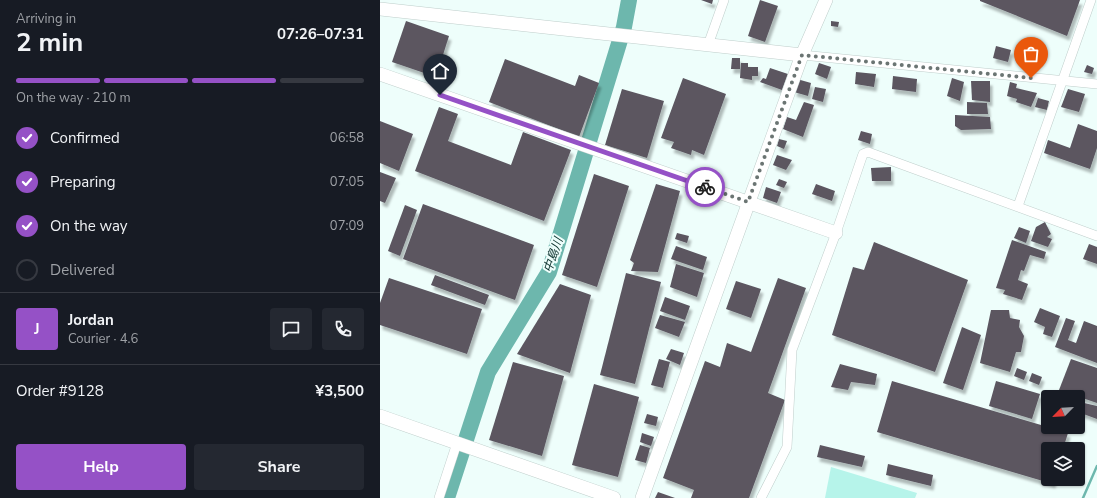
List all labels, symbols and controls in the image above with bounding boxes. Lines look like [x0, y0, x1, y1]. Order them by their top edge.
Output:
text: Arriving in [16, 10, 76, 28]
text: 07:26–07:31 [277, 24, 364, 44]
text: 2 min [16, 25, 83, 60]
pin [1014, 37, 1048, 78]
icon: bag [1020, 43, 1042, 65]
pin [423, 54, 457, 95]
icon: home [429, 60, 451, 82]
text: On the way · 210 m [16, 89, 131, 107]
icon: check [16, 127, 38, 149]
text: Confirmed [50, 128, 120, 148]
text: 06:58 [330, 129, 364, 147]
courier [685, 167, 725, 207]
icon: check [16, 171, 38, 193]
text: Preparing [50, 172, 115, 192]
text: 07:05 [330, 173, 364, 191]
icon: bike [694, 176, 716, 198]
icon: check [16, 215, 38, 237]
text: On the way [50, 216, 128, 236]
text: 07:09 [330, 217, 364, 235]
water label: 中島川 [540, 233, 567, 275]
text: Delivered [50, 260, 115, 280]
button: chat [270, 308, 312, 350]
button: phone [322, 308, 364, 350]
text: Jordan [68, 310, 114, 330]
text: J [34, 319, 40, 339]
text: Courier · 4.6 [68, 330, 138, 348]
text: Order #9128 [16, 381, 104, 401]
text: ¥3,500 [315, 381, 364, 401]
north arrow [1041, 390, 1085, 434]
map controls [1041, 390, 1085, 486]
button: layers [1041, 442, 1085, 486]
button: Help [16, 444, 186, 490]
button: Share [194, 444, 364, 490]

